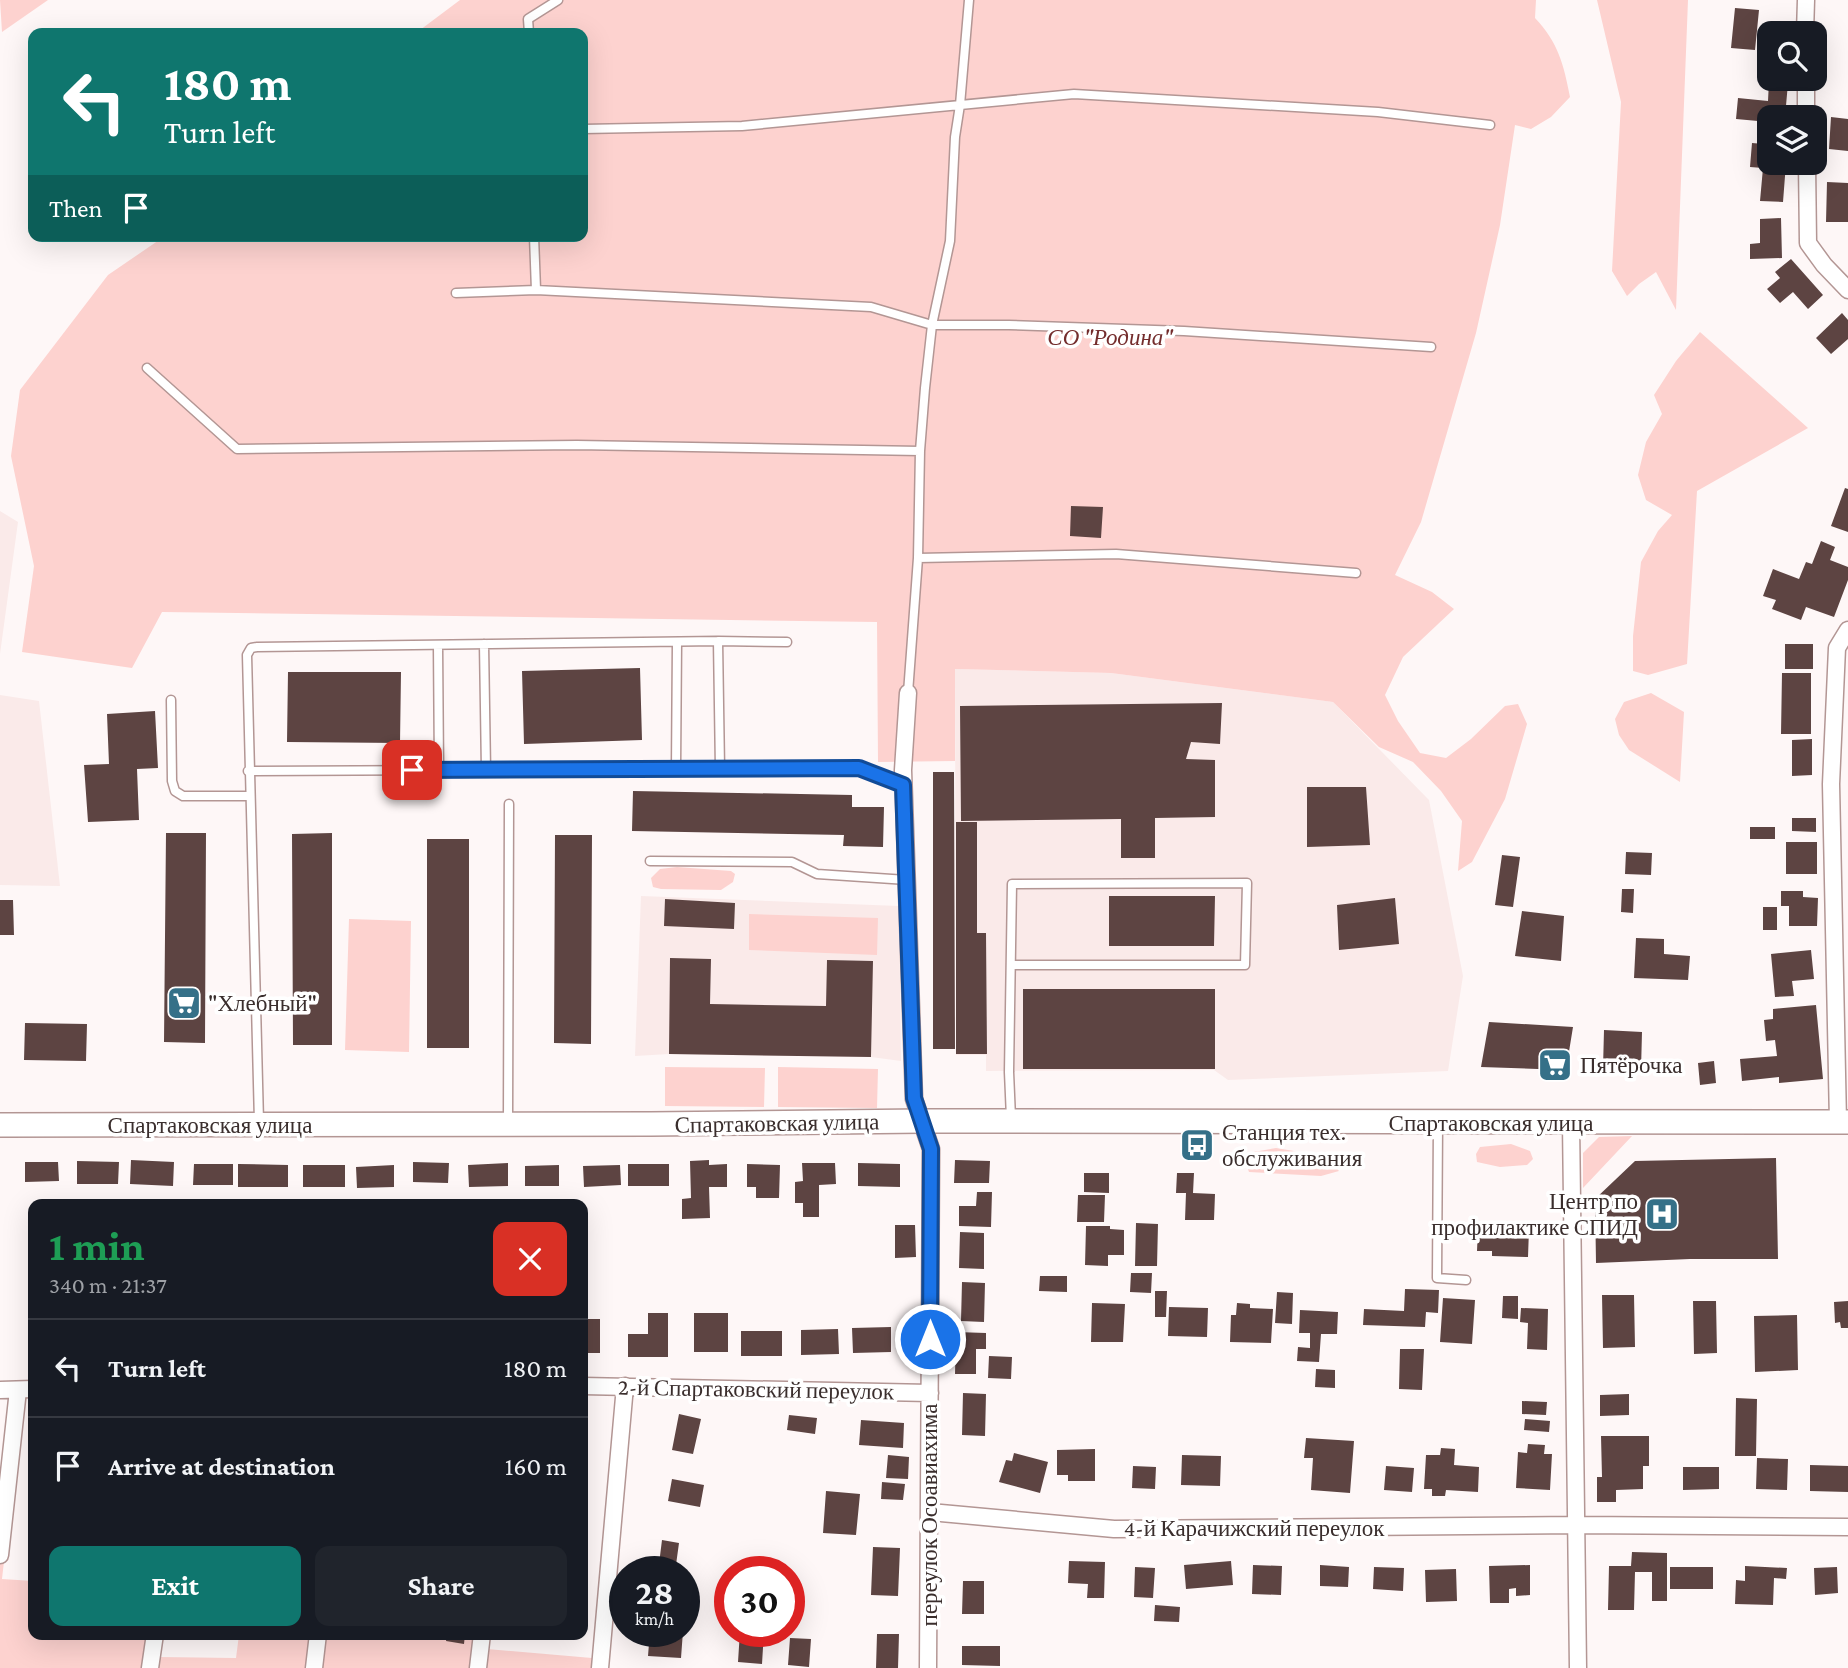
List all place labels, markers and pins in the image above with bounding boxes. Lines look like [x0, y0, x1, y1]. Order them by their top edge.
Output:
pin [382, 740, 442, 800]
supermarket icon: "Хлебный" [165, 984, 203, 1022]
place label: "Хлебный" [208, 990, 317, 1016]
supermarket icon: Пятёрочка [1536, 1046, 1574, 1084]
place label: Пятёрочка [1580, 1052, 1682, 1078]
place label: Станция тех. обслуживания [1222, 1119, 1363, 1171]
bus stop icon: Станция тех. обслуживания [1178, 1126, 1216, 1164]
place label: Центр по профилактике СПИД [1431, 1188, 1638, 1240]
hospital icon: Центр по профилактике СПИД [1643, 1195, 1681, 1233]

